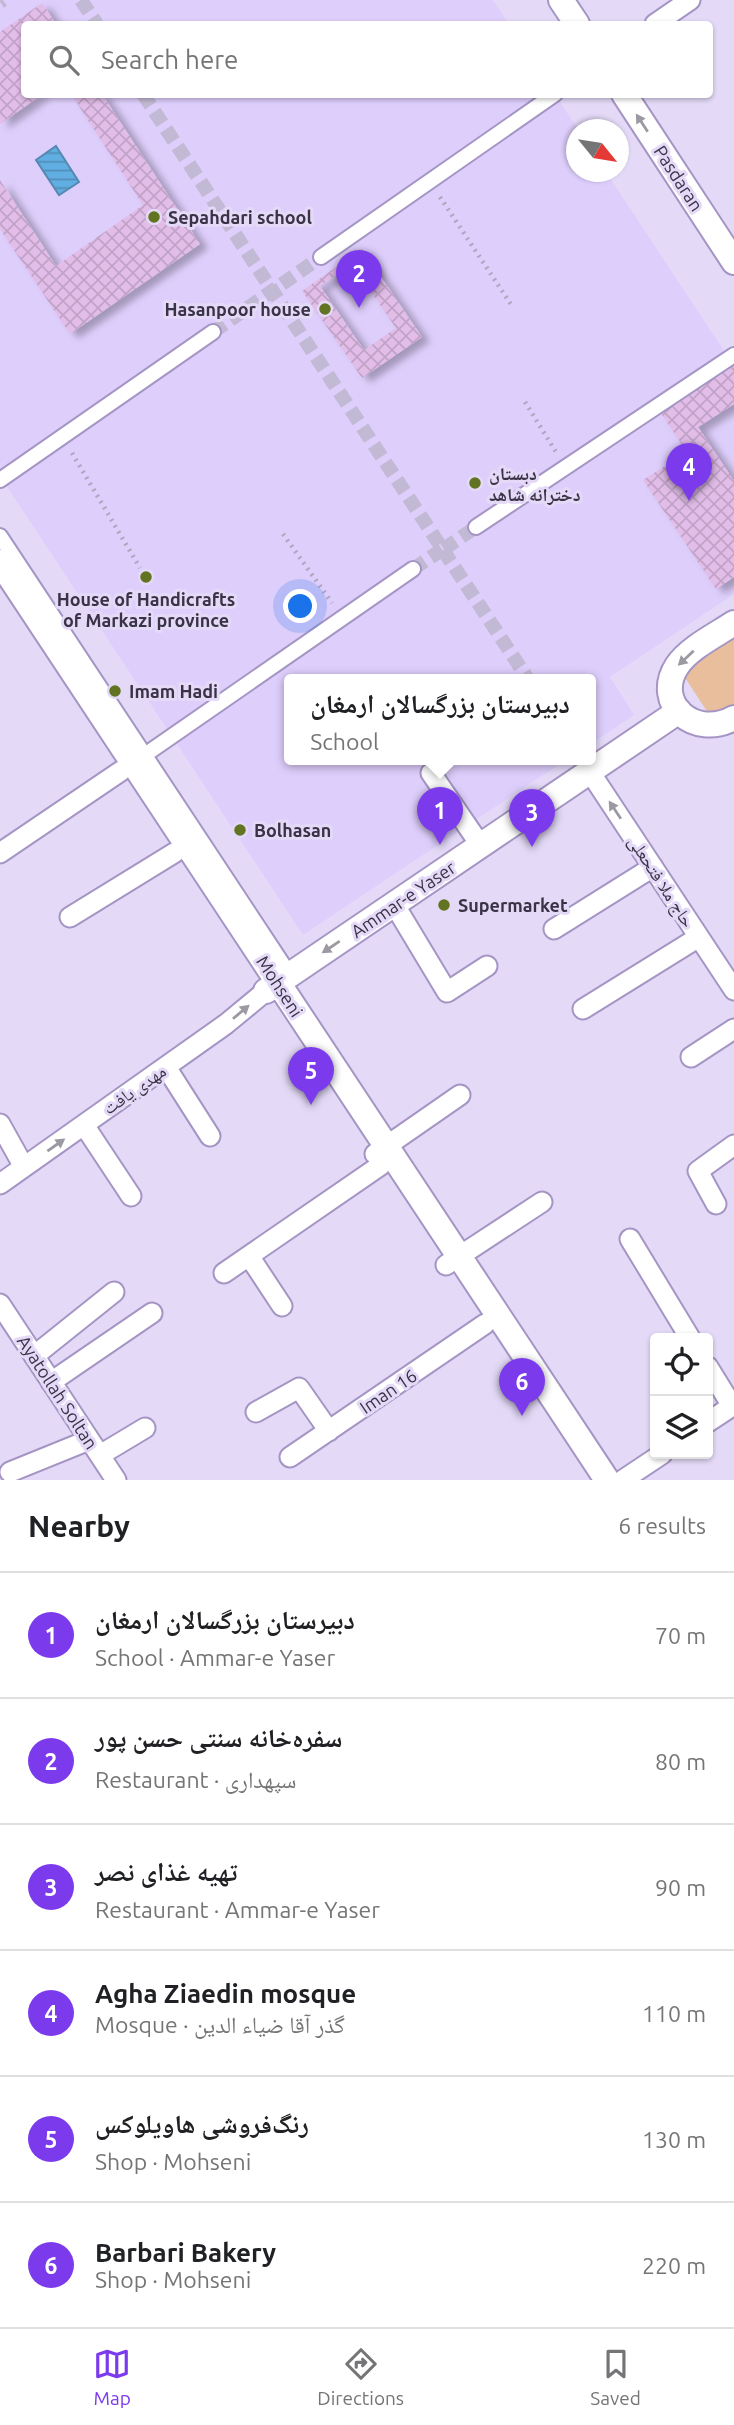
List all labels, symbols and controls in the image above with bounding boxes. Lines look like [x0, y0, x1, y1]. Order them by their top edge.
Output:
search box [21, 21, 713, 98]
icon: search [45, 41, 83, 79]
text: Search here [101, 45, 238, 74]
one-way arrow [636, 113, 649, 133]
north arrow [566, 119, 629, 182]
street label: Pasdaran [651, 142, 707, 214]
place label: Sepahdari school [168, 207, 312, 227]
marker: Sepahdari school [146, 209, 162, 225]
pin: 2 [336, 250, 382, 308]
place label: Hasanpoor house [164, 299, 311, 319]
marker: Hasanpoor house [317, 301, 333, 317]
pin: 4 [666, 443, 712, 501]
place label: دبستان دخترانه شاهد [489, 463, 581, 505]
marker: دبستان دخترانه شاهد [467, 475, 483, 491]
marker: House of Handicrafts of Markazi province [138, 569, 154, 585]
place label: House of Handicrafts of Markazi province [57, 589, 235, 630]
your location [283, 589, 317, 623]
one-way arrow [677, 650, 695, 666]
popup [284, 674, 596, 765]
place label: Imam Hadi [129, 681, 218, 701]
marker: Imam Hadi [107, 683, 123, 699]
text: دبیرستان بزرگسالان ارمغان [310, 689, 570, 718]
text: School [310, 729, 379, 754]
pin: 1 [417, 787, 463, 845]
pin: 3 [509, 789, 555, 847]
one-way arrow [608, 801, 622, 819]
place label: Bolhasan [254, 820, 331, 840]
marker: Bolhasan [232, 822, 248, 838]
street label: حاج ملا فتحعلی [622, 831, 699, 932]
street label: Ammar-e Yaser [347, 857, 459, 941]
place label: Supermarket [458, 895, 568, 915]
marker: Supermarket [436, 897, 452, 913]
one-way arrow [321, 941, 340, 954]
street label: Mohseni [253, 952, 307, 1020]
one-way arrow [232, 1005, 249, 1020]
pin: 5 [288, 1047, 334, 1105]
street label: مهدی یافت [99, 1060, 170, 1119]
one-way arrow [47, 1138, 65, 1152]
street label: Ayatollah Soltan [14, 1331, 102, 1453]
map controls [650, 1333, 713, 1459]
button: locate [650, 1333, 713, 1396]
pin: 6 [499, 1358, 545, 1416]
street label: Iman 16 [356, 1365, 420, 1417]
button: layers [650, 1396, 713, 1459]
text: Nearby [28, 1509, 130, 1543]
text: 6 results [618, 1513, 706, 1538]
text: دبیرستان بزرگسالان ارمغان [95, 1605, 355, 1634]
text: 1 [45, 1623, 57, 1648]
text: 70 m [655, 1623, 706, 1648]
text: School · Ammar-e Yaser [95, 1645, 335, 1670]
text: سفره‌خانه سنتی حسن پور [95, 1723, 342, 1752]
text: 2 [45, 1749, 57, 1774]
text: 80 m [655, 1749, 706, 1774]
text: Restaurant · سپهداری [95, 1767, 296, 1792]
text: تهیه غذای نصر [95, 1857, 237, 1886]
text: 3 [45, 1875, 57, 1900]
text: 90 m [655, 1875, 706, 1900]
text: Restaurant · Ammar-e Yaser [95, 1897, 380, 1922]
text: Agha Ziaedin mosque [95, 1979, 356, 2008]
text: 4 [45, 2001, 57, 2026]
text: 110 m [642, 2001, 706, 2026]
text: Mosque · گذر آقا ضیاء الدین [95, 2012, 345, 2037]
text: رنگ‌فروشی هاویلوکس [95, 2109, 309, 2138]
text: 5 [45, 2127, 57, 2152]
text: 130 m [642, 2127, 706, 2152]
text: Shop · Mohseni [95, 2149, 251, 2174]
text: Barbari Bakery [95, 2238, 276, 2267]
text: 6 [45, 2253, 57, 2278]
text: 220 m [642, 2253, 706, 2278]
text: Shop · Mohseni [95, 2267, 251, 2292]
tab: Map [93, 2345, 131, 2409]
tab: Directions [317, 2345, 404, 2409]
tab: Saved [590, 2345, 641, 2409]

